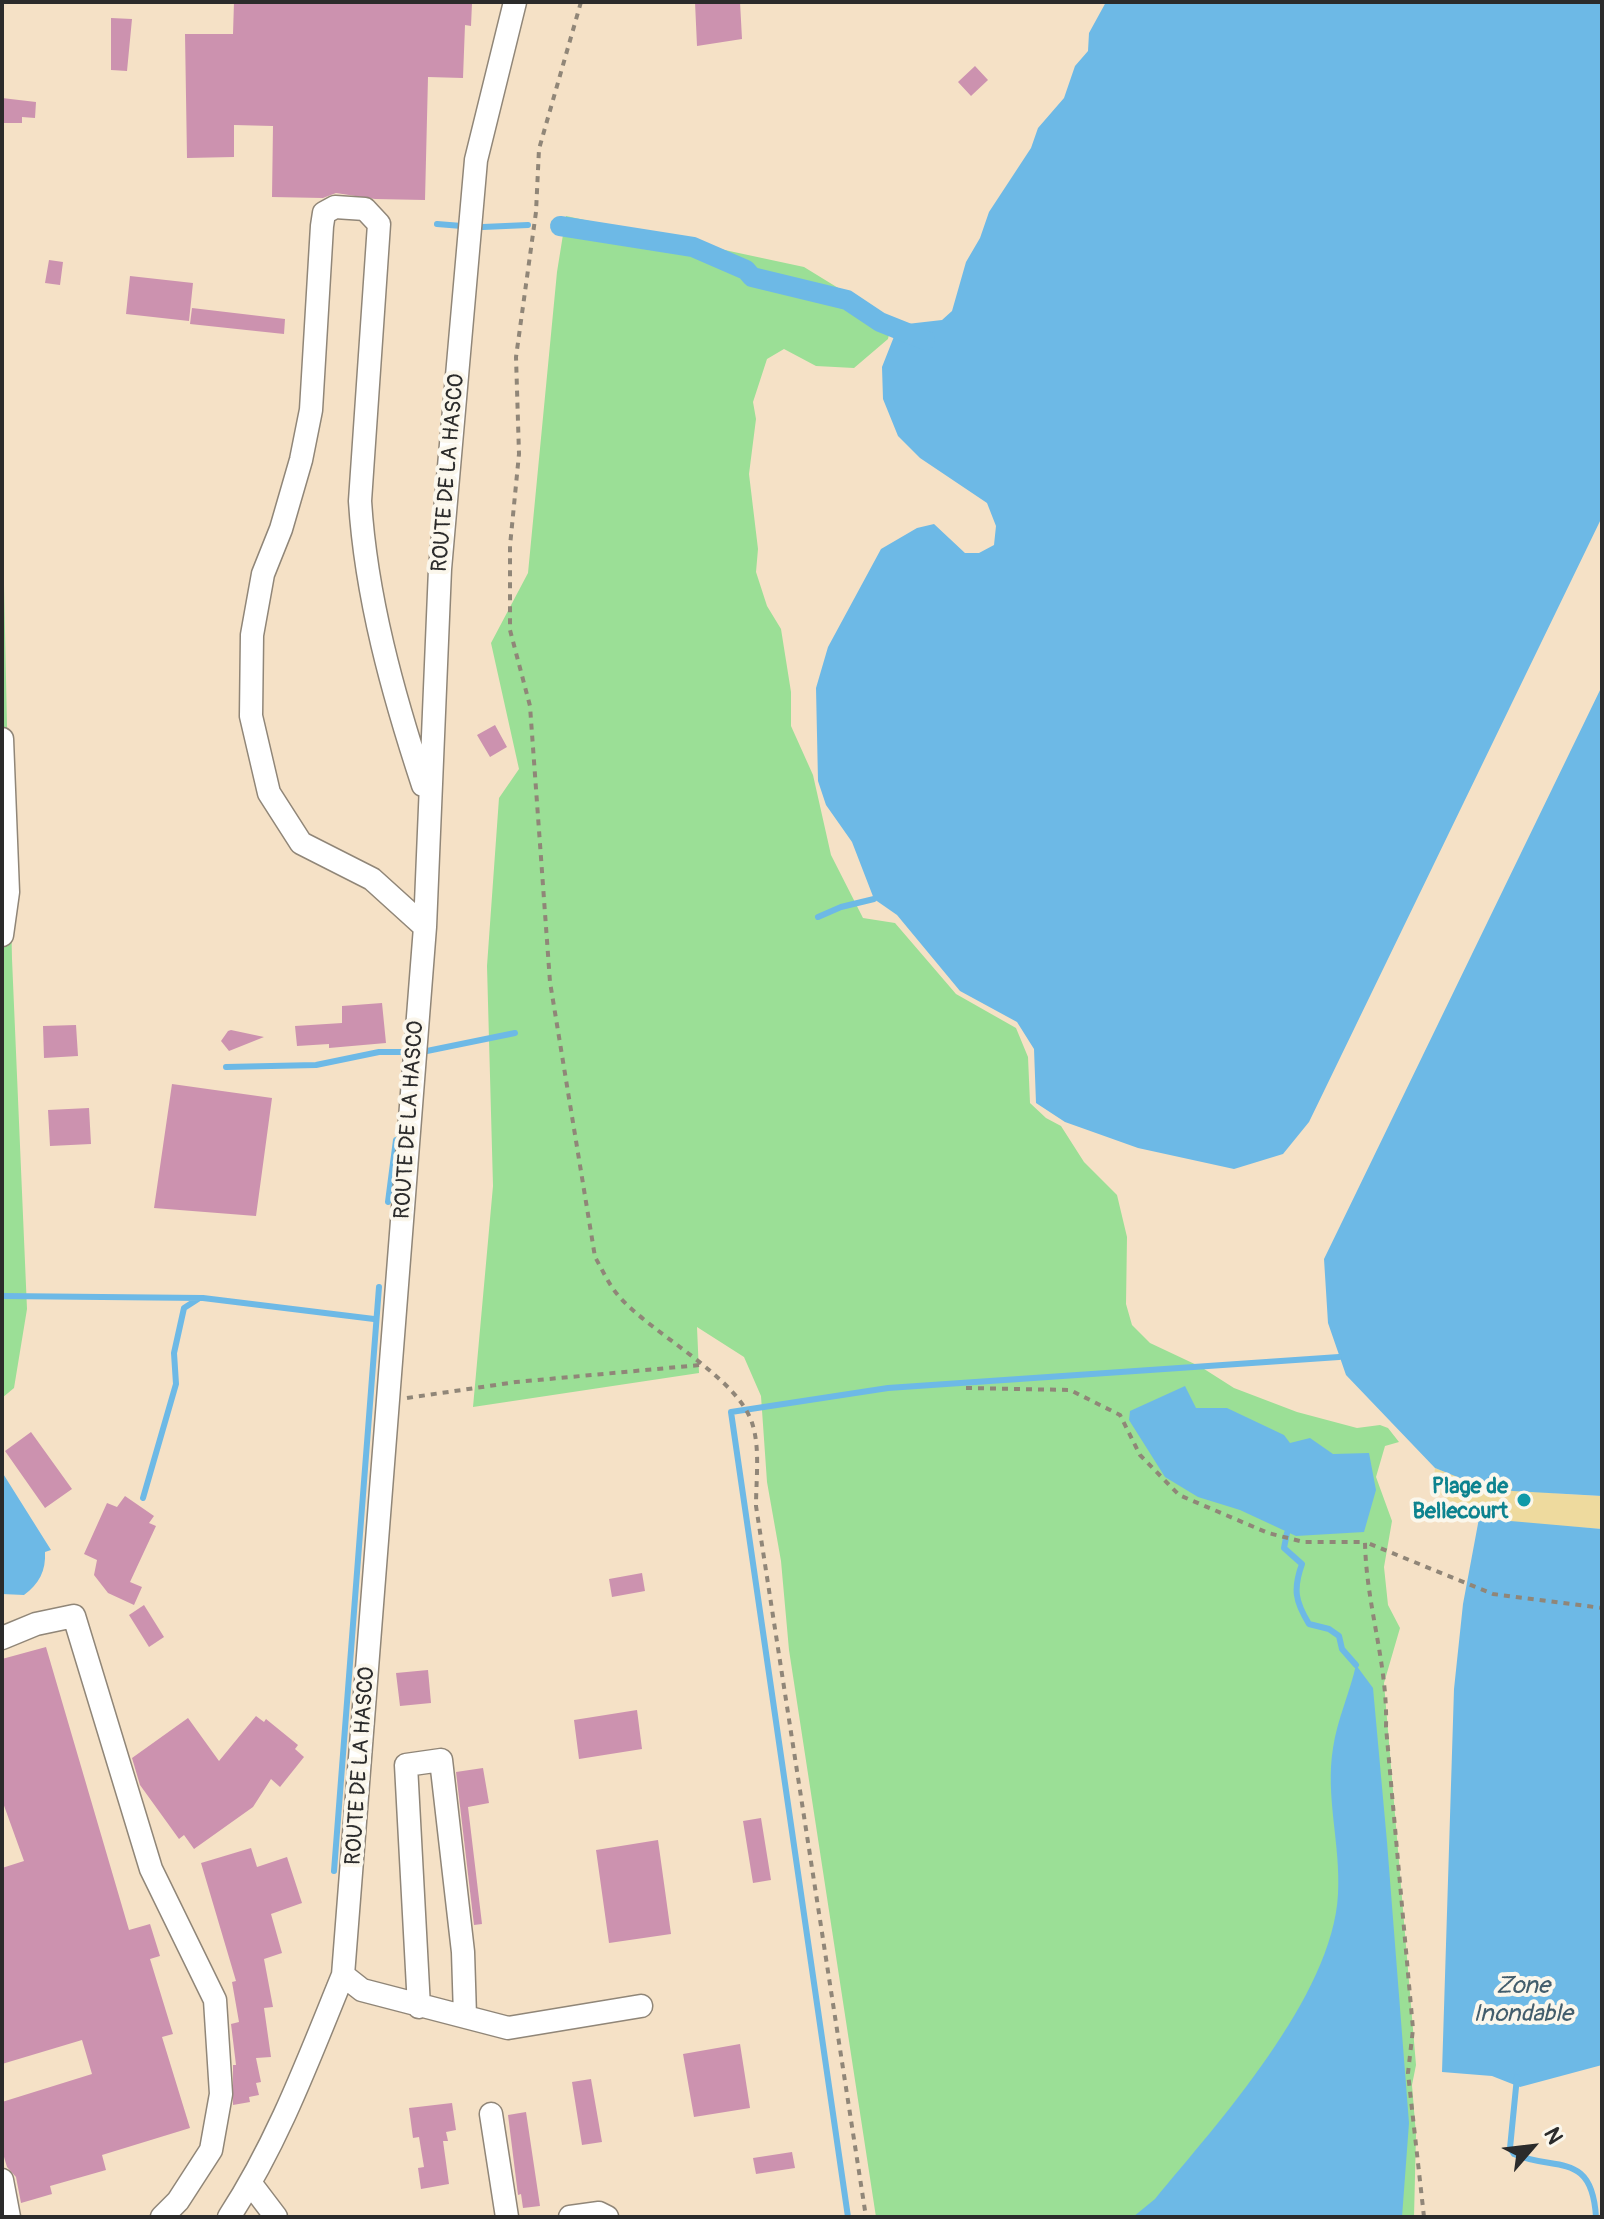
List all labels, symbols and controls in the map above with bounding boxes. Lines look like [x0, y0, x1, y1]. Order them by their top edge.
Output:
street label: ROUTE DE LA HASCO [427, 373, 471, 573]
street label: ROUTE DE LA HASCO [390, 1020, 430, 1220]
place label: Plage de Bellecourt [1413, 1474, 1508, 1526]
marker: Plage de Bellecourt [1515, 1491, 1533, 1509]
street label: ROUTE DE LA HASCO [341, 1666, 381, 1866]
water label: Zone Inondable [1473, 1973, 1573, 2029]
north arrow [1492, 2107, 1572, 2187]
text: N [1537, 2123, 1569, 2149]

